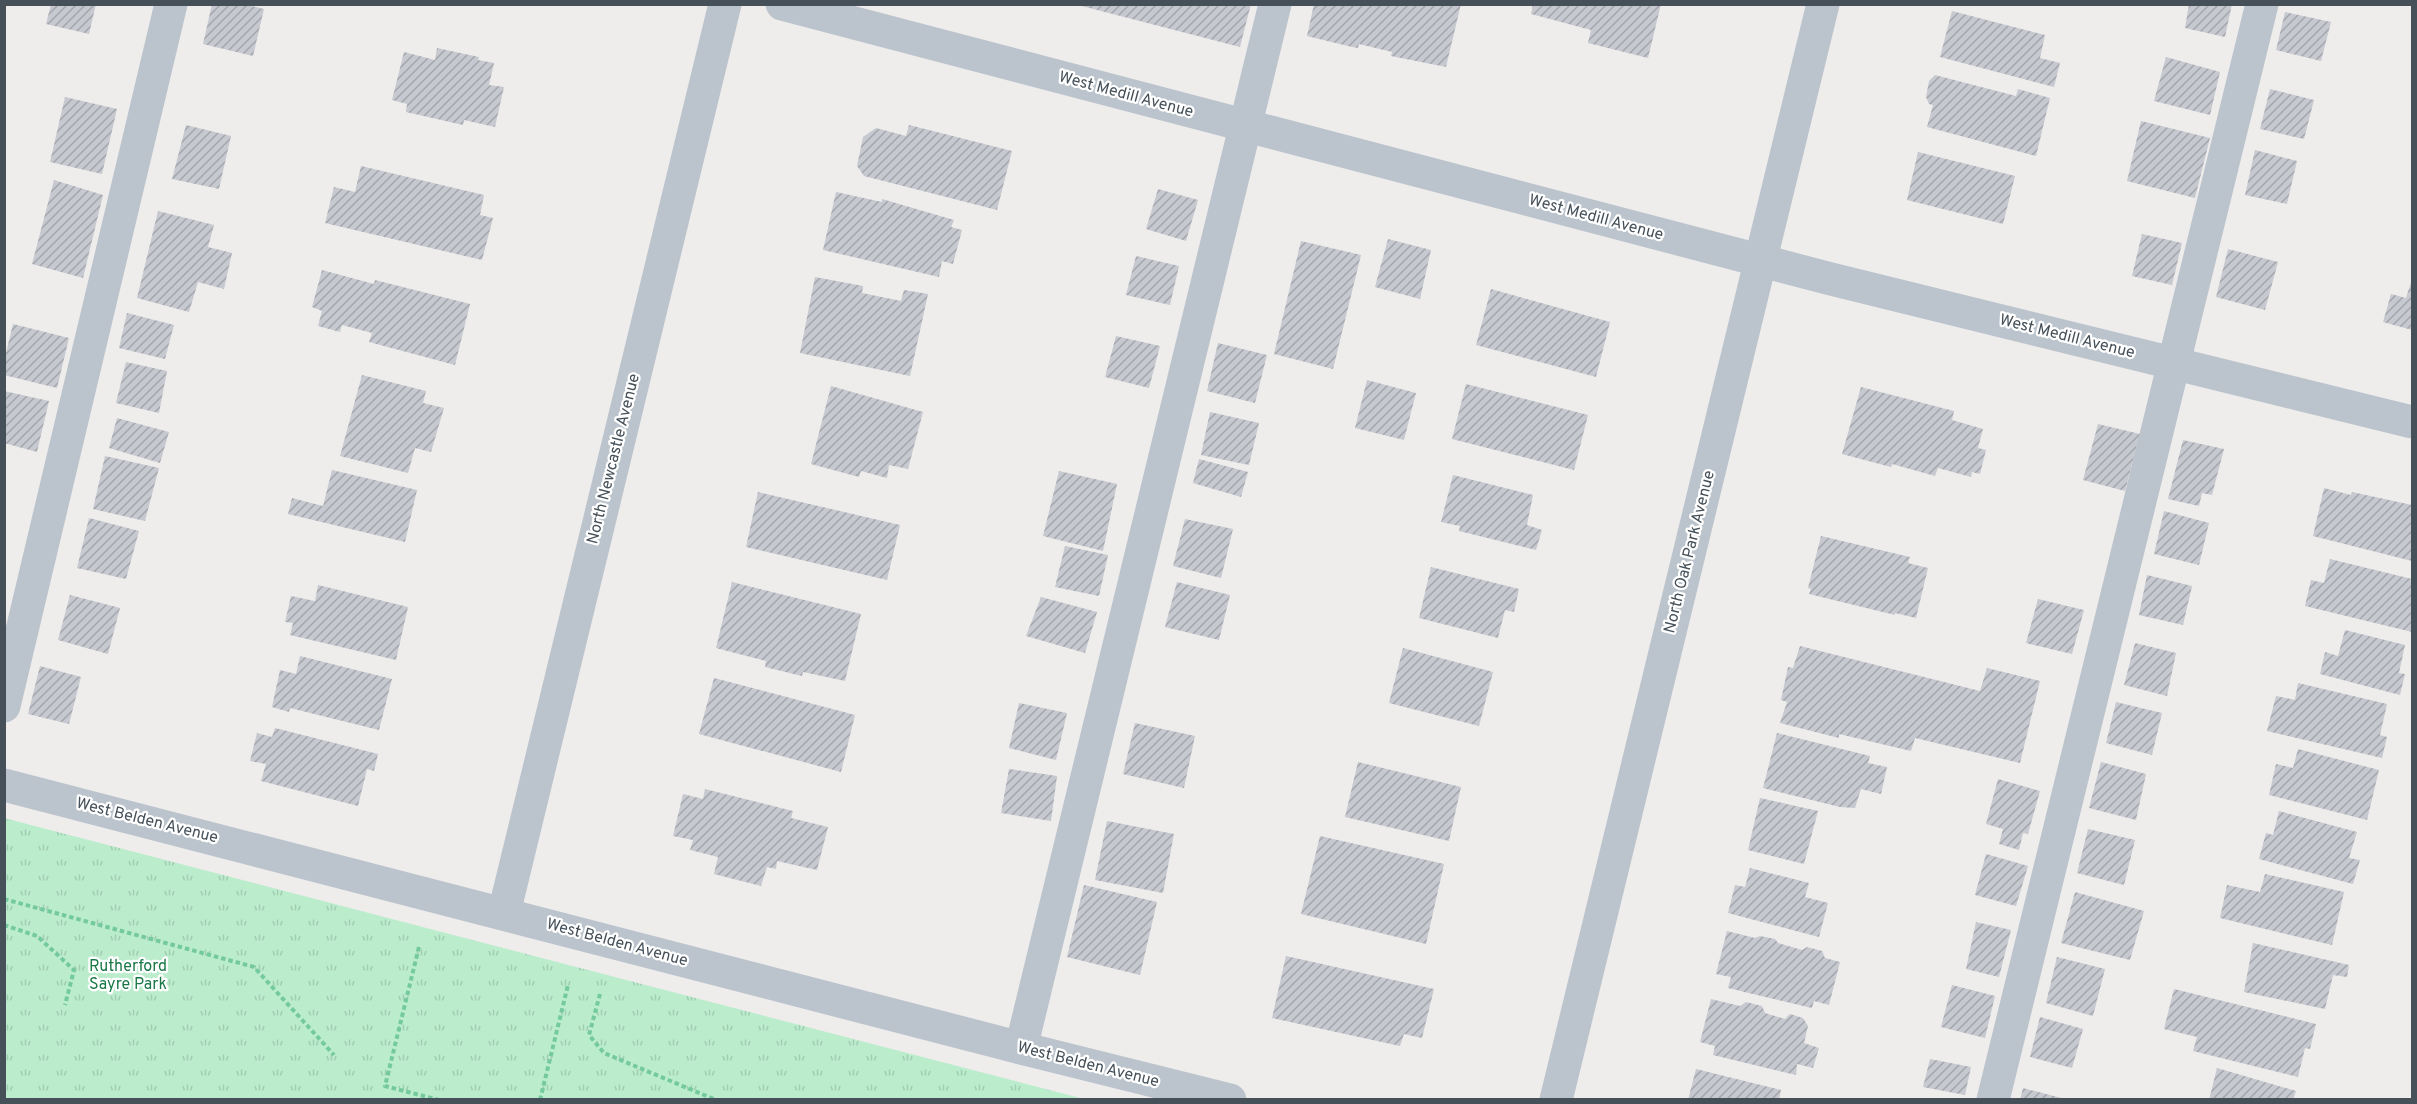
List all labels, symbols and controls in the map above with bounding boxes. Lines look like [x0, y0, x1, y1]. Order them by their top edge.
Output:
street label: West Medill Avenue [1056, 67, 1196, 123]
street label: West Medill Avenue [1526, 190, 1666, 246]
street label: West Medill Avenue [1997, 311, 2137, 363]
street label: North Newcastle Avenue [583, 372, 645, 546]
street label: North Oak Park Avenue [1660, 469, 1720, 635]
street label: West Belden Avenue [74, 794, 220, 848]
street label: West Belden Avenue [544, 915, 690, 971]
park label: Rutherford Sayre Park [89, 957, 167, 995]
street label: West Belden Avenue [1015, 1038, 1161, 1092]

